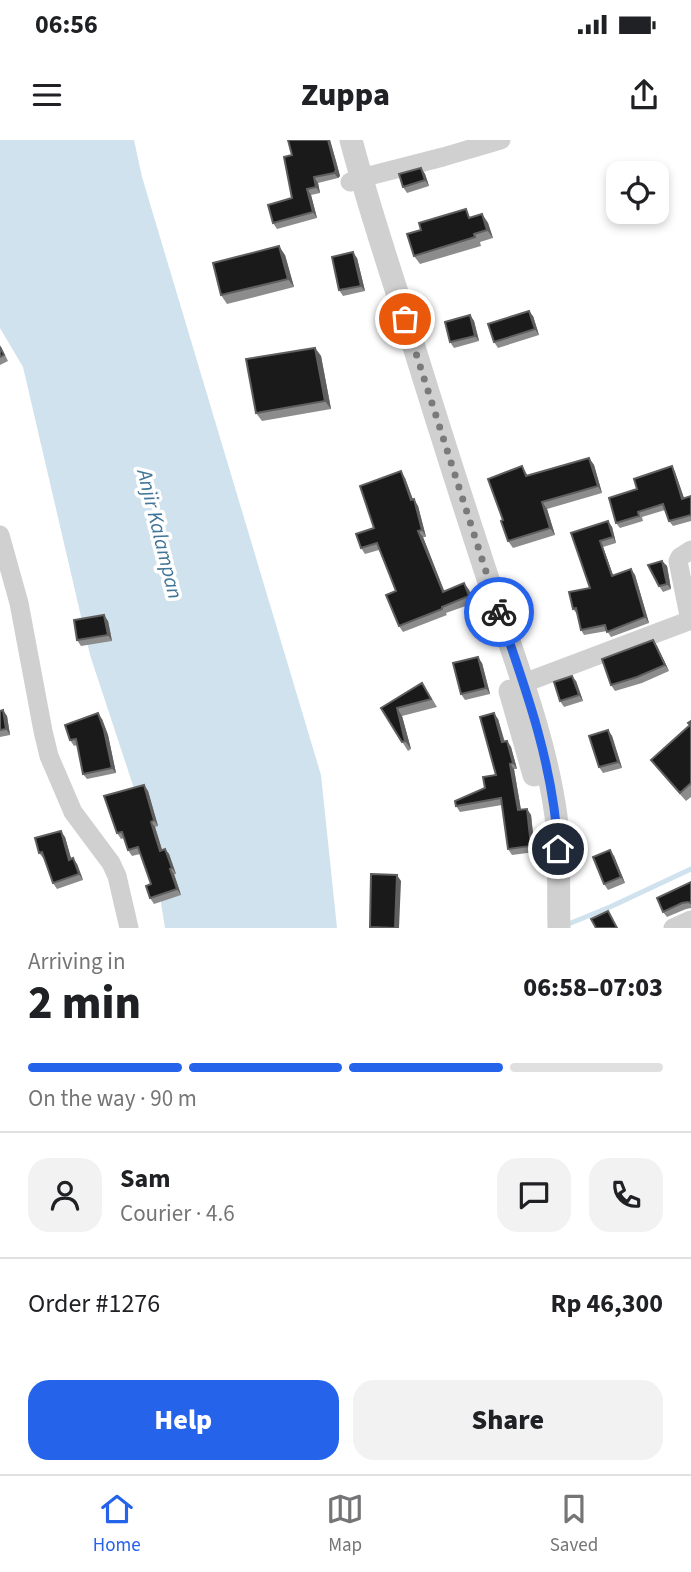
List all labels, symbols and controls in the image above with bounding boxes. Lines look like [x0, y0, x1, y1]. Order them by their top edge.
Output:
text: 06:56 [35, 6, 98, 43]
text: Zuppa [301, 72, 390, 118]
icon: menu [28, 76, 66, 114]
icon: share [625, 76, 663, 114]
map controls [606, 161, 669, 224]
button: locate [606, 161, 669, 224]
pin [375, 289, 435, 349]
icon: bag [386, 300, 424, 338]
water label: Anjir Kalampan [129, 464, 191, 602]
courier [464, 577, 534, 647]
icon: bike [480, 593, 518, 631]
pin [528, 819, 588, 879]
icon: home [539, 830, 577, 868]
text: Arriving in [28, 945, 126, 978]
text: 06:58–07:03 [523, 969, 663, 1006]
text: 2 min [28, 971, 141, 1036]
text: On the way · 90 m [28, 1082, 197, 1115]
button: person [28, 1158, 102, 1232]
button: chat [497, 1158, 571, 1232]
button: phone [589, 1158, 663, 1232]
text: Sam [120, 1160, 170, 1197]
text: Courier · 4.6 [120, 1197, 235, 1230]
text: Order #1276 [28, 1285, 160, 1322]
text: Rp 46,300 [551, 1285, 663, 1322]
button: Help [28, 1380, 339, 1460]
button: Share [353, 1380, 663, 1460]
tab: Home [93, 1490, 141, 1559]
tab: Map [326, 1490, 364, 1559]
tab: Saved [550, 1490, 598, 1559]

